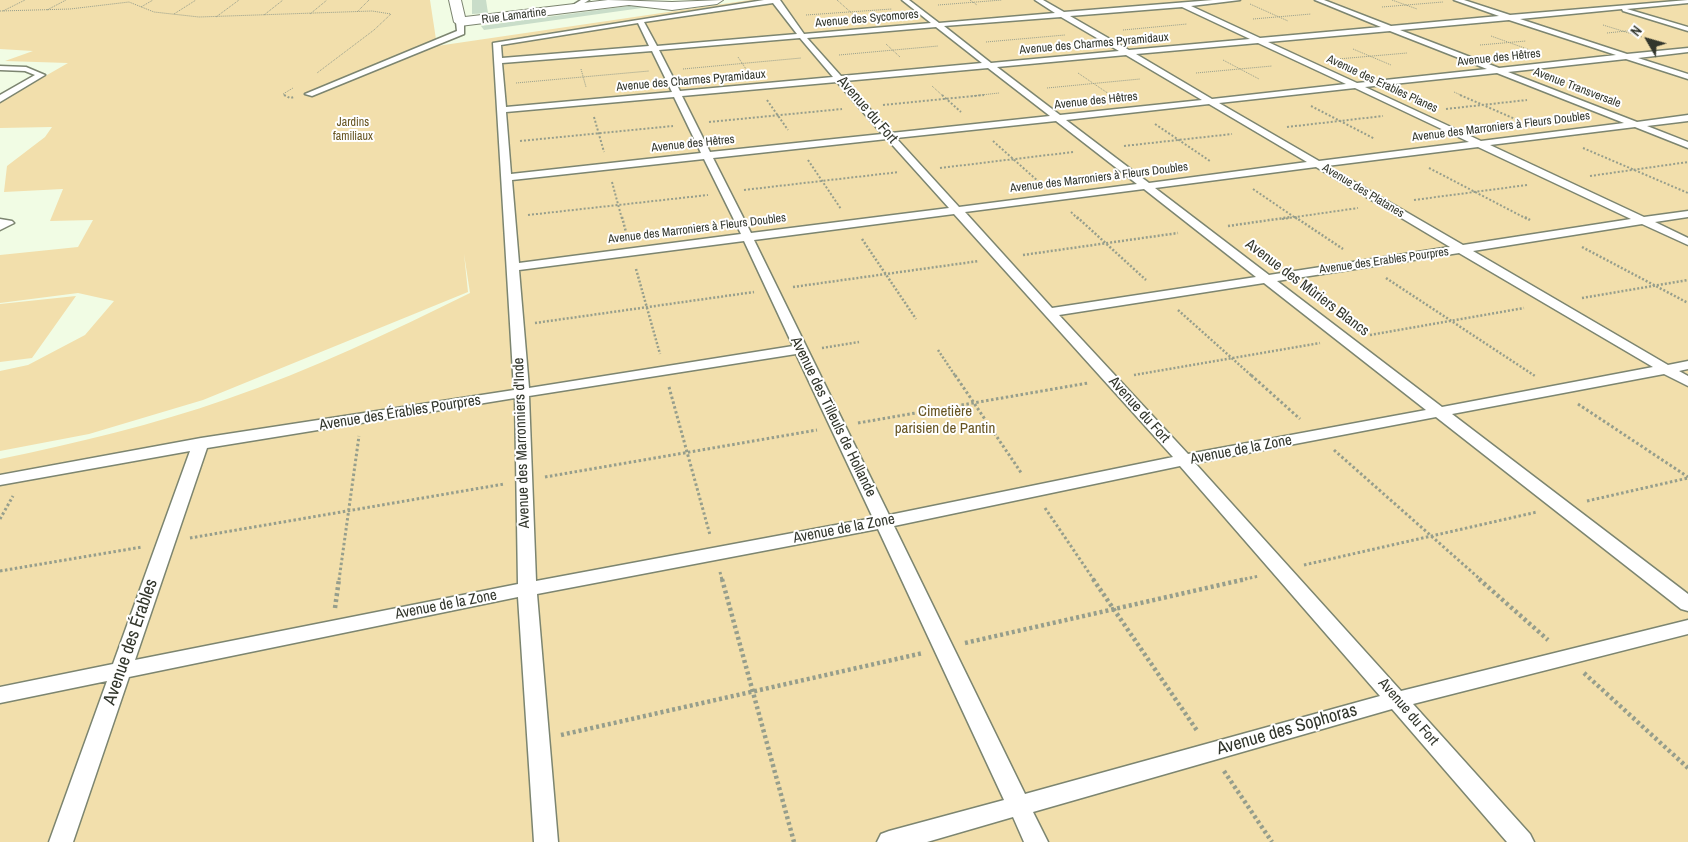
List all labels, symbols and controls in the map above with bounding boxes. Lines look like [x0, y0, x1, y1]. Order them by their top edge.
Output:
street label: Rue Lamartine [481, 5, 547, 27]
street label: Avenue des Sycomores [815, 7, 919, 31]
north arrow [1623, 15, 1673, 65]
text: N [1627, 22, 1646, 40]
street label: Avenue des Charmes Pyramidaux [1019, 30, 1169, 58]
street label: Avenue des Hêtres [1457, 46, 1541, 70]
street label: Avenue des Erables Planes [1324, 52, 1440, 116]
street label: Avenue Transversale [1531, 65, 1623, 111]
street label: Avenue des Charmes Pyramidaux [616, 67, 766, 95]
street label: Avenue du Fort [833, 73, 901, 147]
street label: Avenue des Hêtres [1054, 89, 1138, 113]
street label: Avenue des Marroniers à Fleurs Doubles [1411, 109, 1591, 145]
park label: Jardins familiaux [333, 116, 373, 144]
street label: Avenue des Hêtres [651, 132, 735, 156]
street label: Avenue des Marroniers à Fleurs Doubles [1009, 160, 1189, 196]
street label: Avenue des Platanes [1320, 161, 1406, 221]
street label: Avenue des Marroniers à Fleurs Doubles [607, 211, 787, 247]
street label: Avenue des Mûriers Blancs [1242, 236, 1372, 340]
street label: Avenue des Erables Pourpres [1318, 245, 1450, 277]
street label: Avenue des Tilleuls de Hollande [786, 334, 880, 500]
street label: Avenue des Marronniers d'Inde [510, 357, 534, 529]
street label: Avenue du Fort [1104, 373, 1174, 447]
street label: Avenue des Érables Pourpres [318, 391, 482, 435]
park label: Cimetière parisien de Pantin [895, 403, 995, 438]
street label: Avenue de la Zone [1189, 431, 1293, 469]
street label: Avenue de la Zone [792, 510, 896, 548]
street label: Avenue des Érables [99, 576, 163, 708]
street label: Avenue de la Zone [394, 586, 498, 624]
street label: Avenue du Fort [1374, 675, 1442, 749]
street label: Avenue des Sophoras [1214, 700, 1360, 760]

